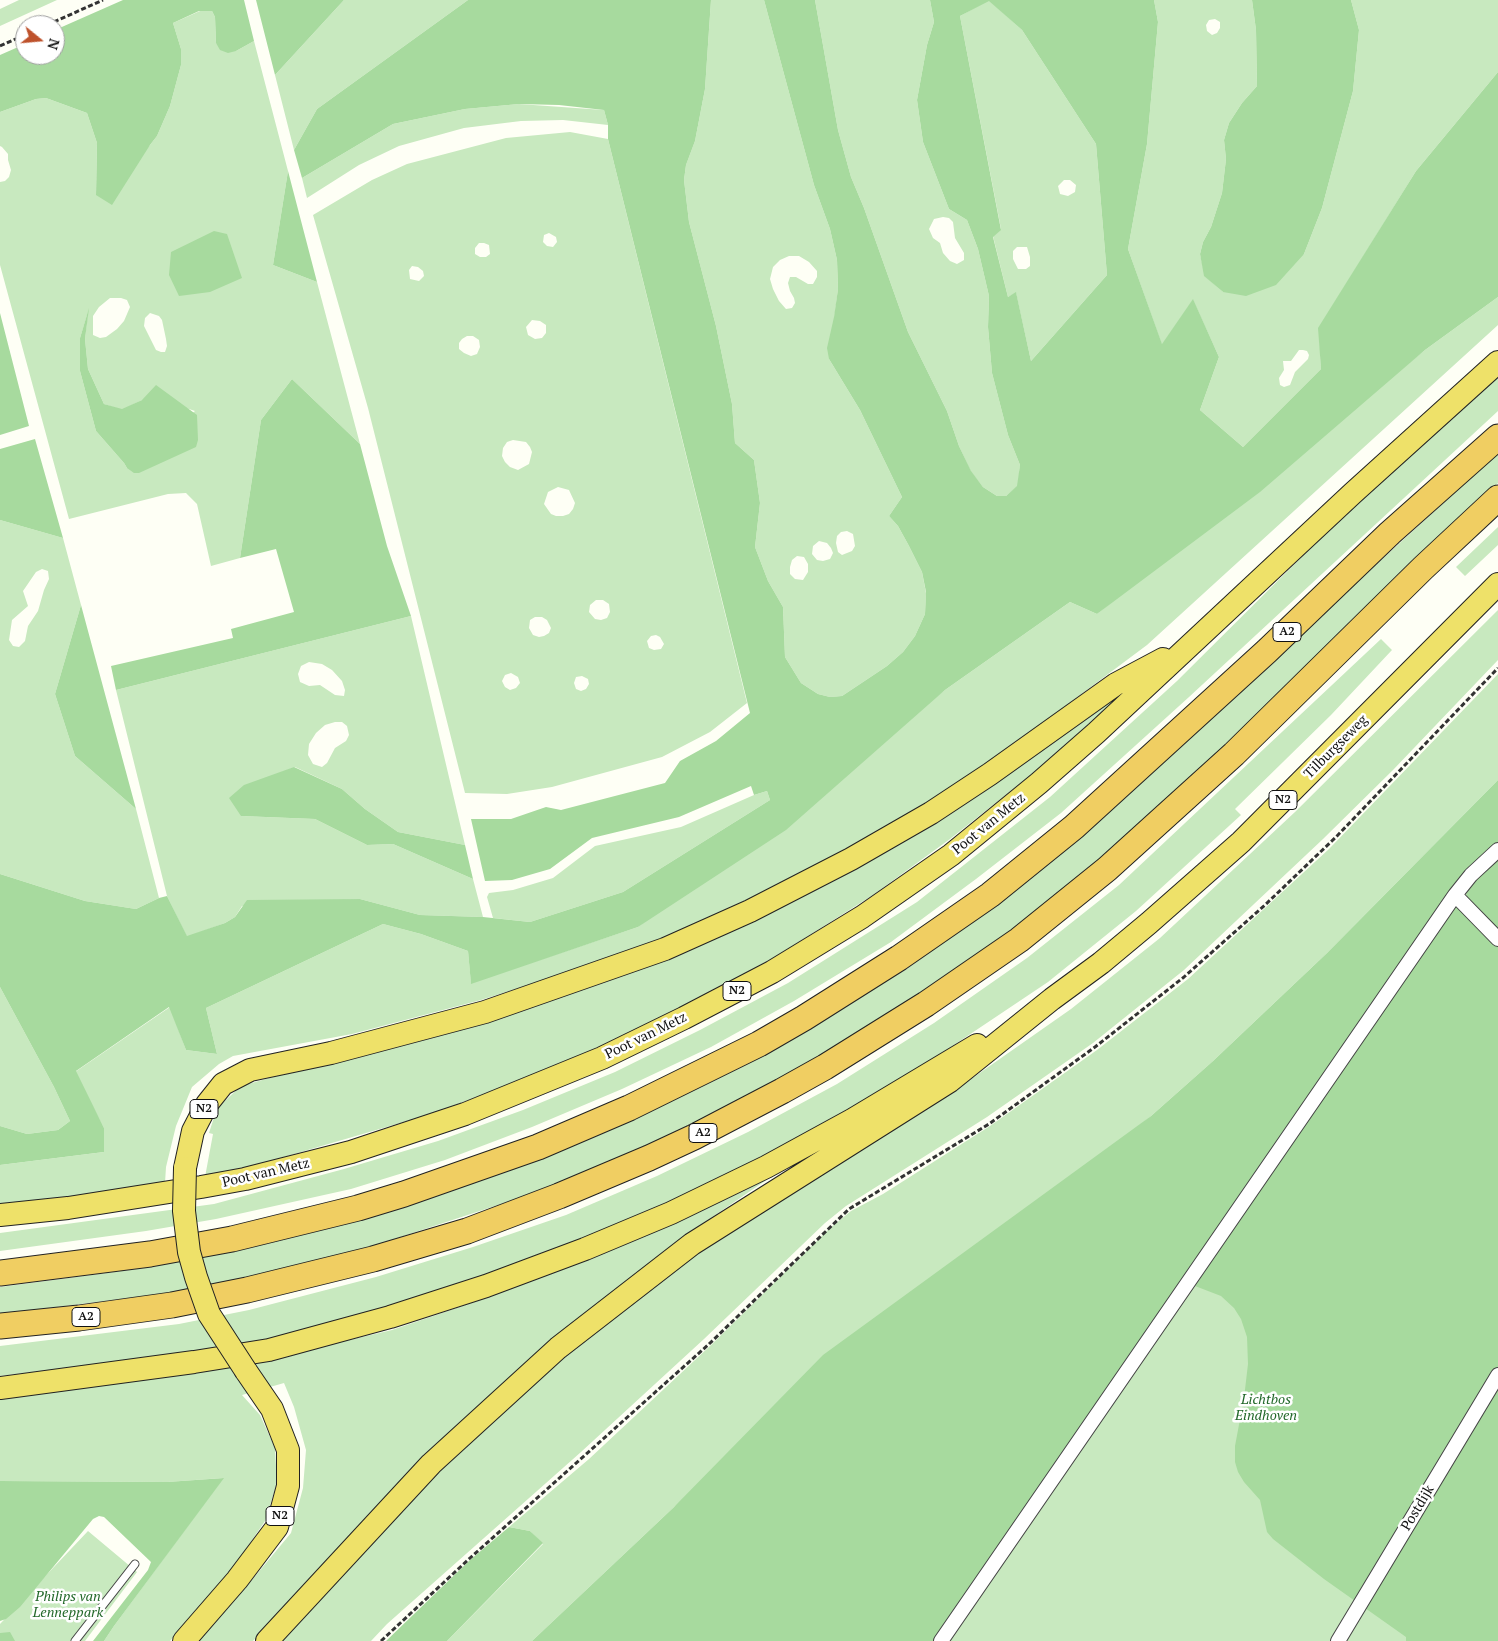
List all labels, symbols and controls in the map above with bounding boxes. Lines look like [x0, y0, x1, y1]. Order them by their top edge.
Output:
north arrow [15, 15, 65, 65]
text: N [43, 36, 65, 52]
road number: A2 [1273, 622, 1301, 642]
street label: Tilburgseweg [1301, 712, 1371, 782]
street label: Poot van Metz [949, 789, 1029, 859]
road number: N2 [1269, 790, 1297, 810]
road number: N2 [723, 981, 751, 1000]
street label: Poot van Metz [602, 1009, 690, 1063]
road number: N2 [190, 1100, 218, 1118]
road number: A2 [689, 1124, 717, 1142]
street label: Poot van Metz [221, 1155, 311, 1191]
road number: A2 [72, 1308, 100, 1326]
park label: Lichtbos Eindhoven [1235, 1392, 1297, 1424]
street label: Postdijk [1398, 1482, 1438, 1534]
road number: N2 [266, 1506, 294, 1525]
park label: Philips van Lenneppark [33, 1589, 103, 1621]

